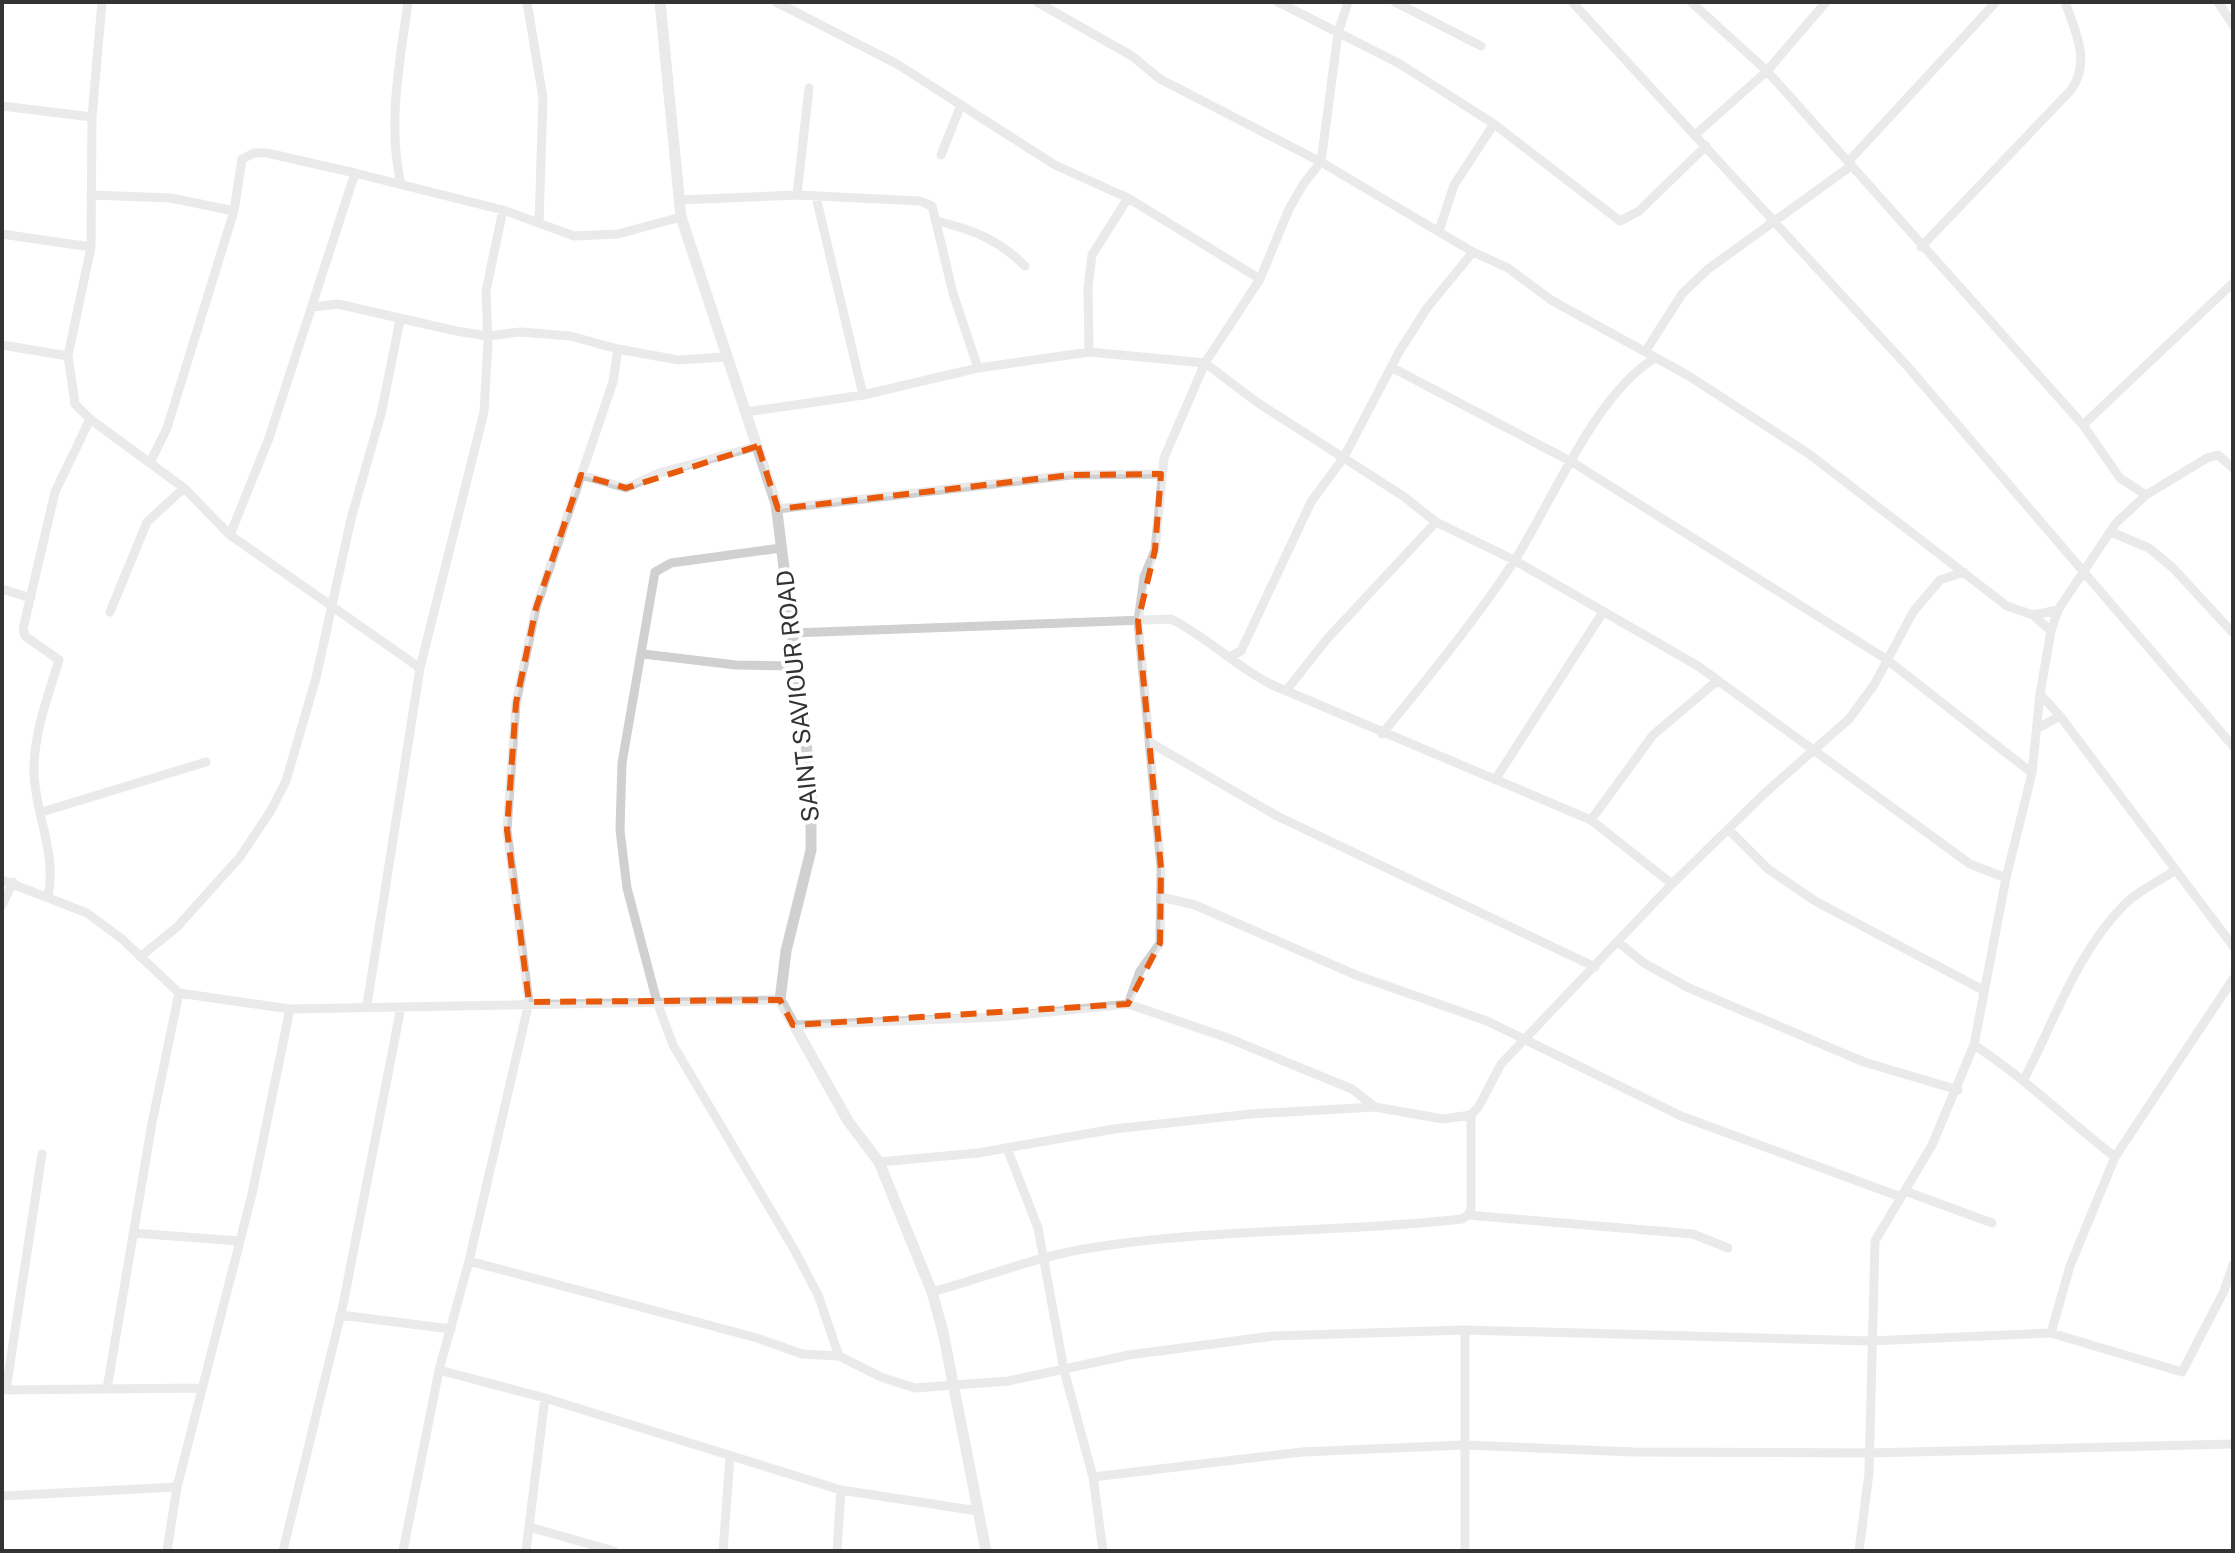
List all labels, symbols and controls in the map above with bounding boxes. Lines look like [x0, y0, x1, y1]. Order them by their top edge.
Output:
street label: SAINT SAVIOUR ROAD [770, 569, 824, 823]

